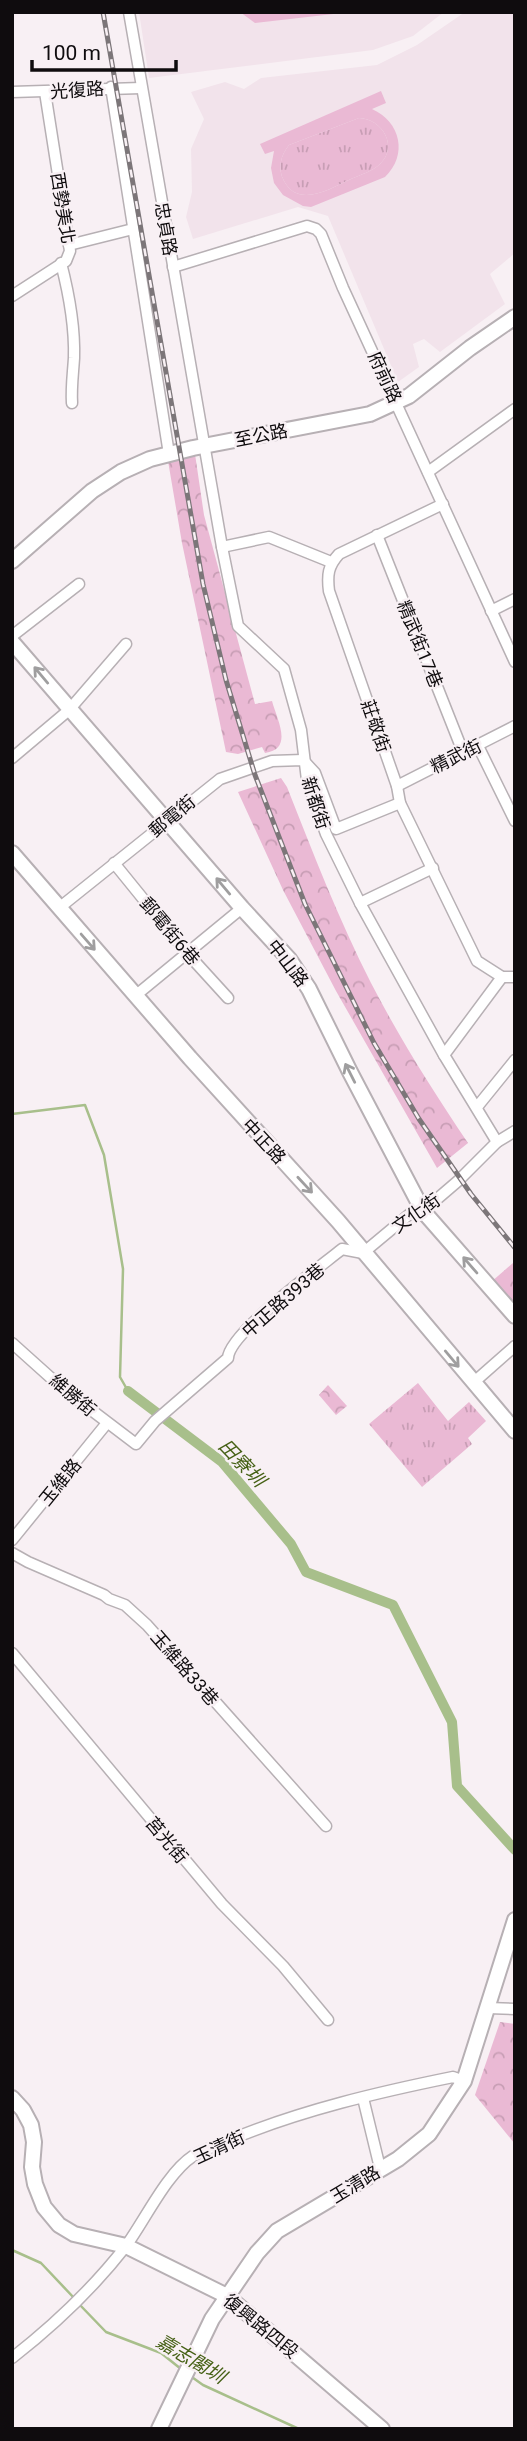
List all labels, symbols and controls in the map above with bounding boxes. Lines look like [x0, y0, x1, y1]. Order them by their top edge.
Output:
scale bar [32, 28, 175, 72]
text: 100 m [42, 41, 101, 65]
street label: 光復路 [49, 78, 105, 102]
street label: 西勢美北 [47, 171, 79, 245]
street label: 忠貞路 [151, 201, 181, 257]
street label: 府前路 [364, 348, 406, 406]
street label: 至公路 [232, 420, 290, 450]
street label: 精武街17巷 [393, 597, 447, 691]
one-way arrow [33, 667, 49, 685]
street label: 莊敬街 [357, 697, 395, 755]
street label: 精武街 [427, 735, 485, 777]
street label: 新都街 [298, 774, 334, 832]
street label: 郵電街 [145, 791, 199, 841]
one-way arrow [216, 878, 231, 896]
street label: 郵電街6巷 [136, 893, 204, 969]
one-way arrow [80, 933, 96, 951]
street label: 中山路 [263, 935, 313, 991]
one-way arrow [343, 1063, 357, 1084]
street label: 中正路 [238, 1114, 290, 1168]
one-way arrow [297, 1176, 313, 1194]
street label: 文化街 [388, 1189, 444, 1237]
one-way arrow [462, 1256, 478, 1274]
street label: 中正路393巷 [237, 1258, 329, 1342]
one-way arrow [444, 1349, 460, 1367]
street label: 維勝街 [46, 1370, 100, 1420]
water label: 田寮圳 [214, 1435, 272, 1494]
street label: 玉維路 [35, 1454, 85, 1510]
street label: 玉維路33巷 [147, 1626, 223, 1710]
street label: 莒光街 [142, 1813, 192, 1867]
street label: 玉清街 [190, 2126, 248, 2168]
street label: 玉清路 [326, 2161, 384, 2207]
street label: 復興路四段 [219, 2290, 303, 2362]
water label: 嘉志閣圳 [152, 2330, 232, 2390]

